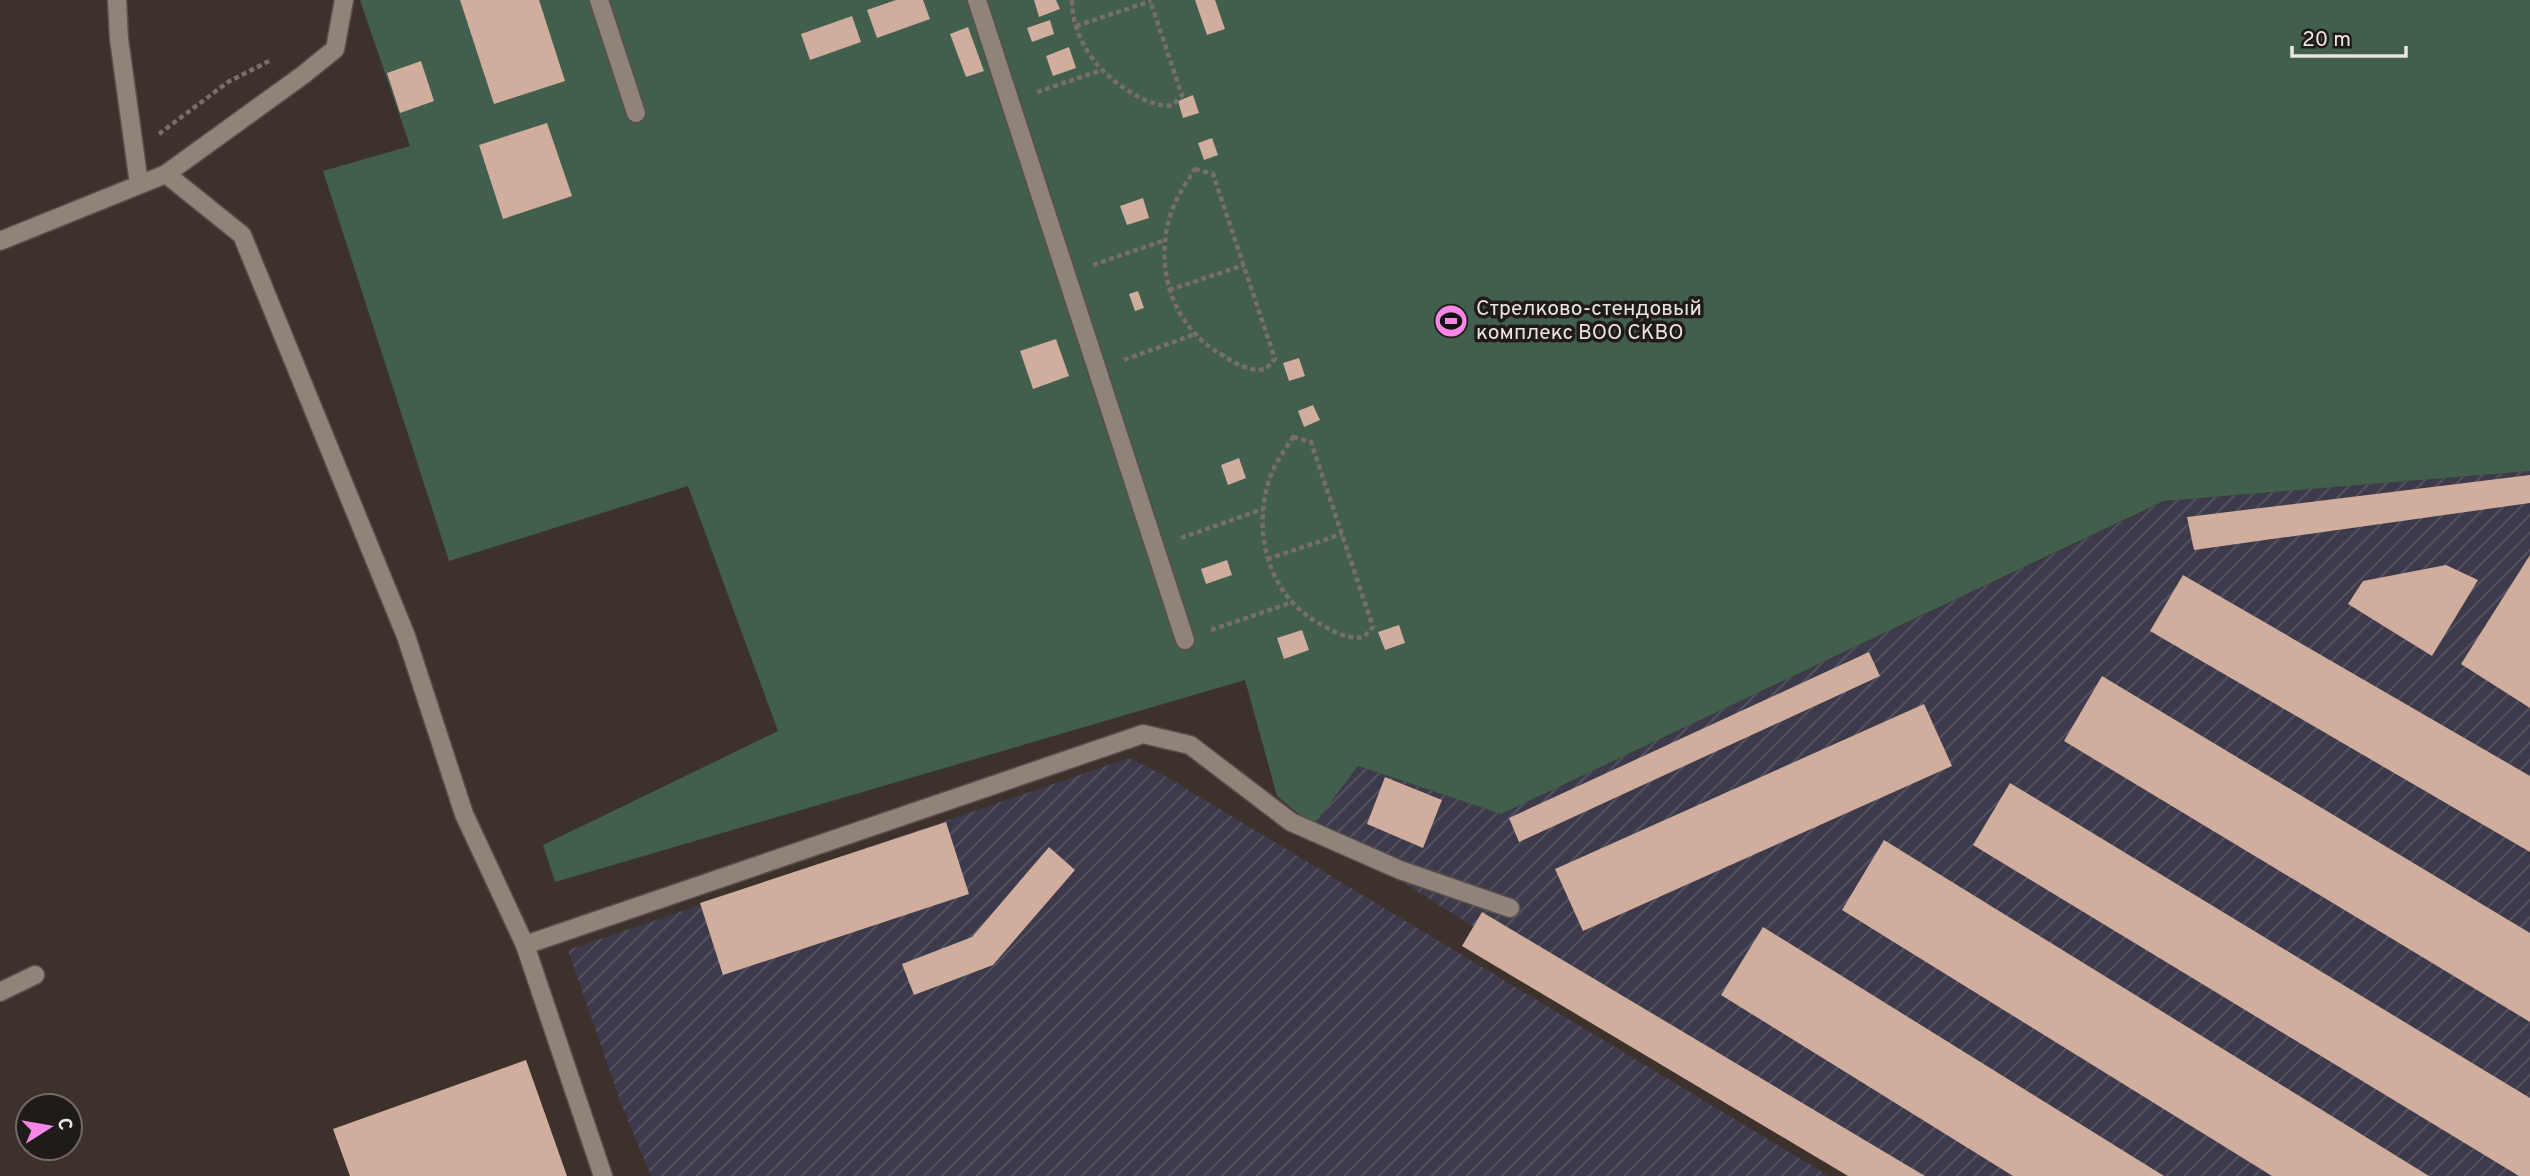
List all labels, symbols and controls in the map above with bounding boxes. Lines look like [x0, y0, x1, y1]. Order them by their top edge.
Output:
scale bar [2292, 14, 2406, 58]
text: 20 m [2302, 27, 2351, 54]
place label: Стрелково-стендовый комплекс ВОО СКВО [1476, 296, 1702, 347]
sports icon: Стрелково-стендовый комплекс ВОО СКВО [1432, 302, 1470, 340]
north arrow [14, 1092, 84, 1162]
text: С [51, 1116, 77, 1132]

